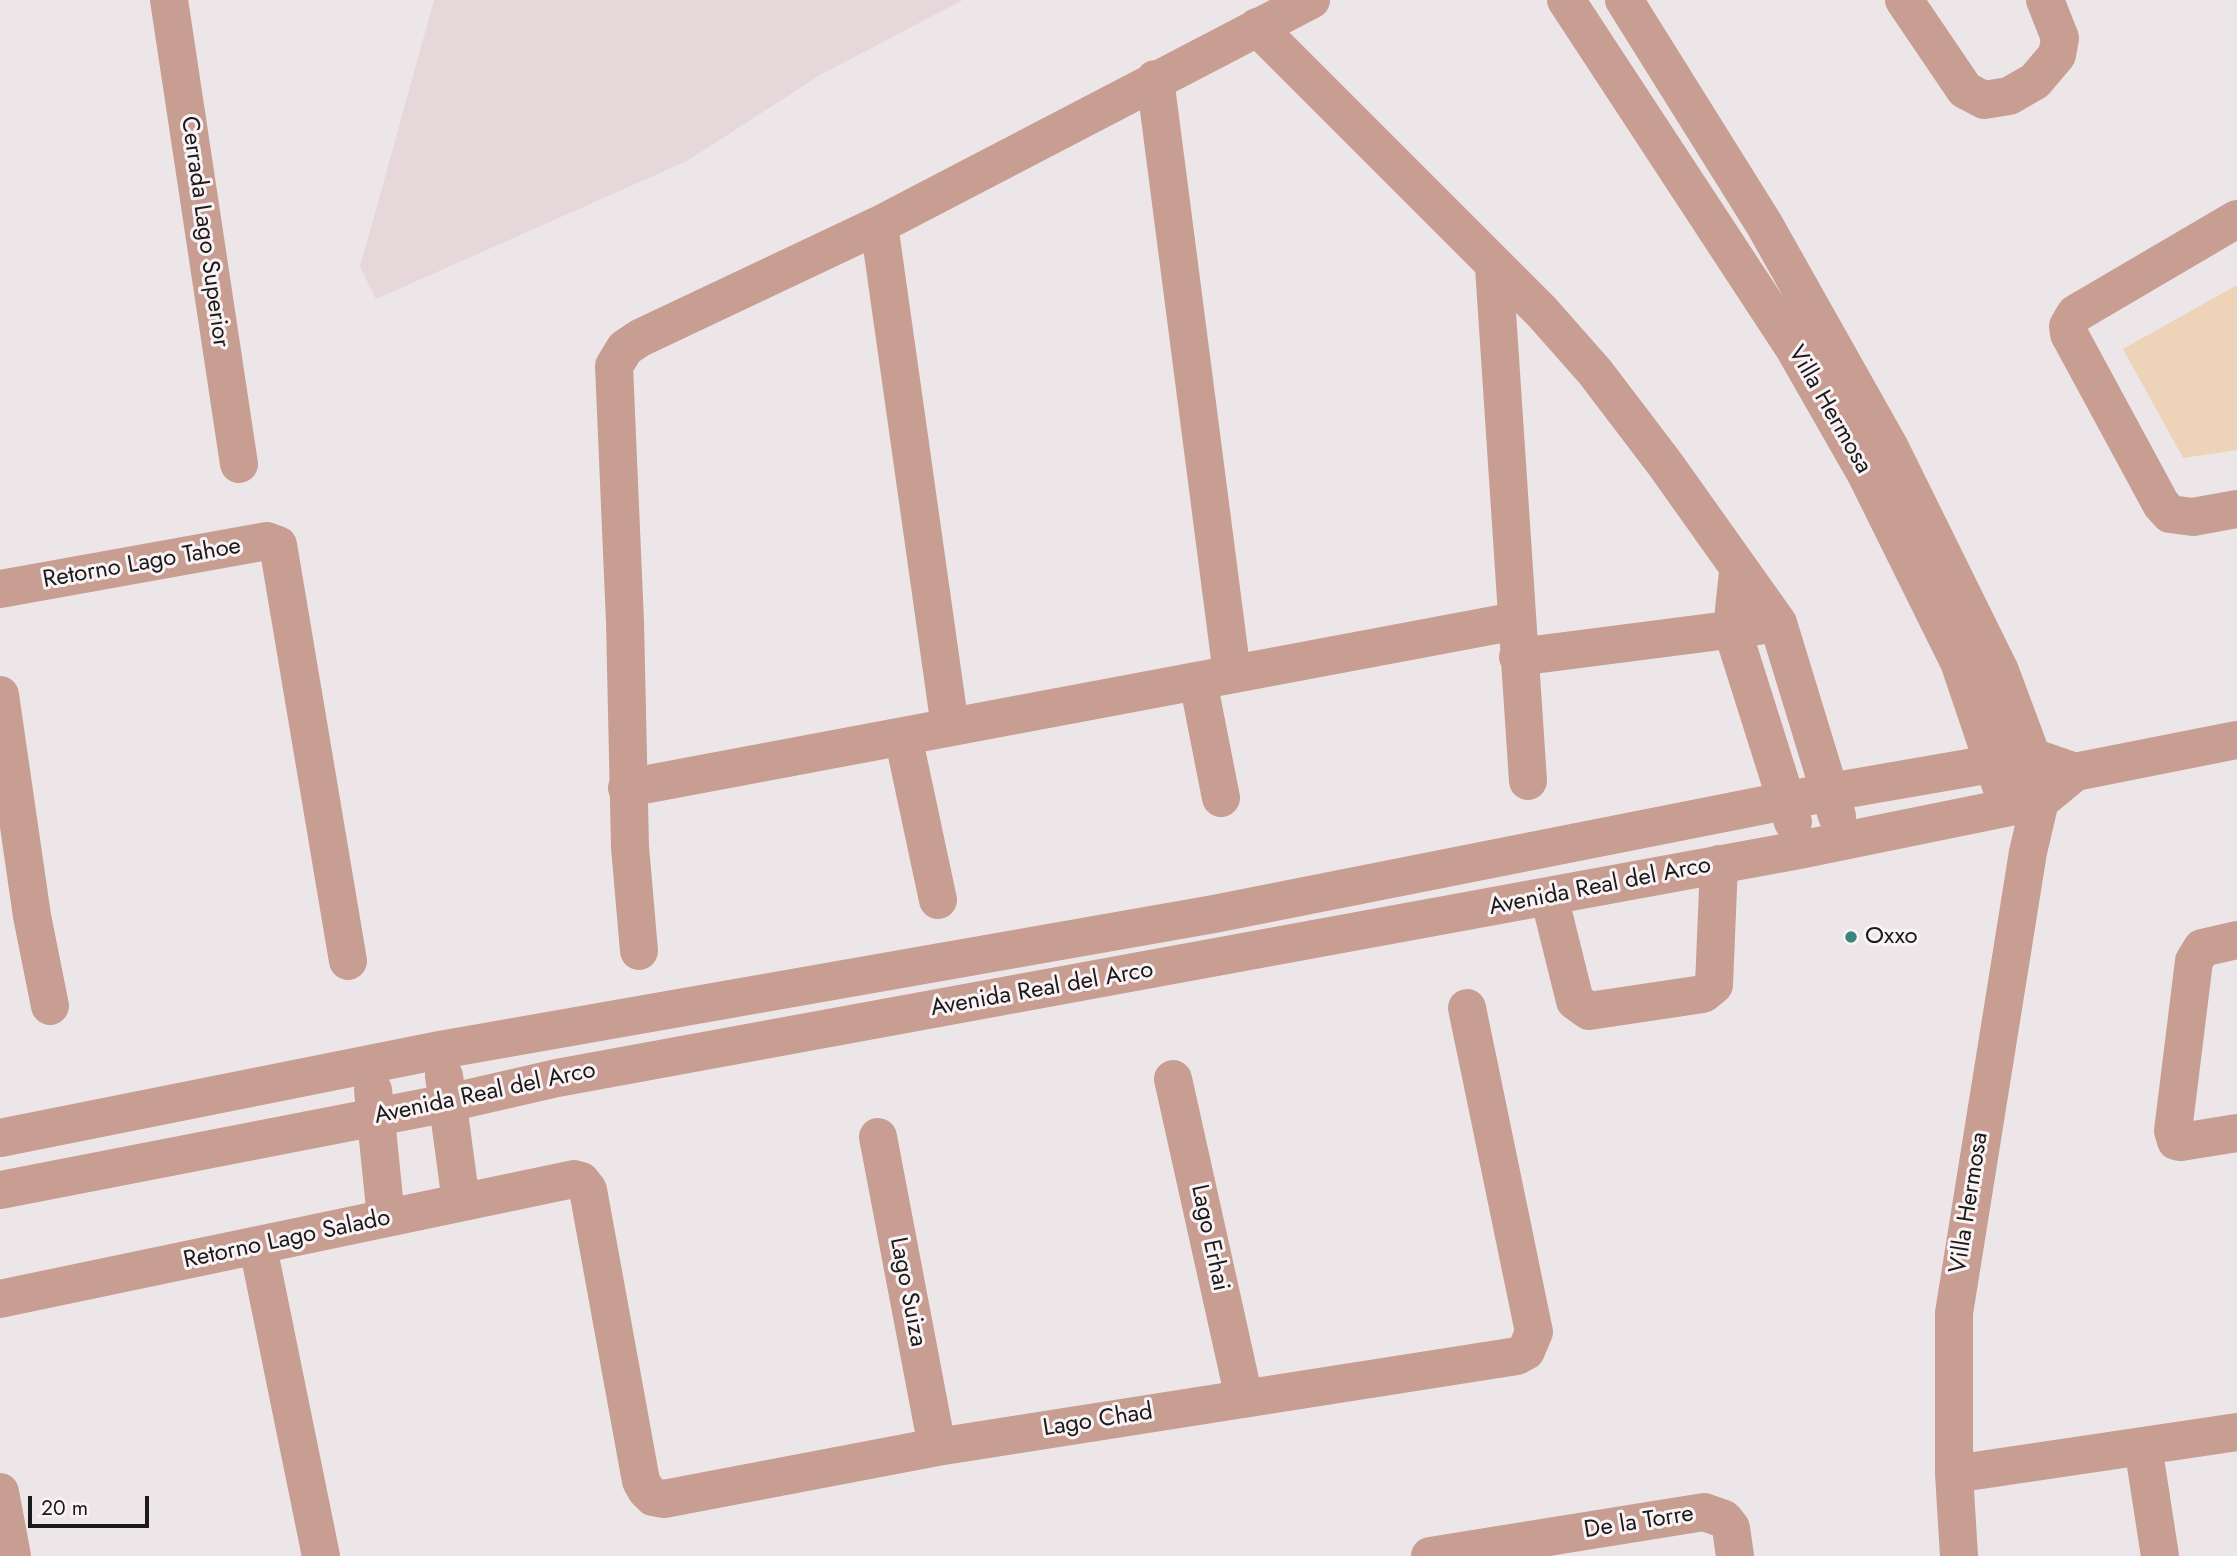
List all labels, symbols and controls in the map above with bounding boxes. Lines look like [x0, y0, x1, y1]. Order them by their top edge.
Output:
street label: Cerrada Lago Superior [174, 115, 234, 349]
street label: Villa Hermosa [1781, 341, 1877, 479]
street label: Retorno Lago Tahoe [41, 532, 243, 596]
street label: Avenida Real del Arco [1487, 851, 1713, 923]
place label: Oxxo [1865, 923, 1918, 951]
marker: Oxxo [1843, 929, 1859, 945]
street label: Avenida Real del Arco [928, 956, 1156, 1024]
street label: Avenida Real del Arco [372, 1056, 598, 1132]
street label: Villa Hermosa [1945, 1130, 1995, 1276]
street label: Lago Erhai [1184, 1182, 1234, 1294]
street label: Retorno Lago Salado [181, 1204, 393, 1276]
street label: Lago Suiza [882, 1235, 932, 1349]
street label: Lago Chad [1041, 1398, 1155, 1444]
scale bar [32, 1482, 152, 1526]
text: 20 m [41, 1493, 88, 1523]
street label: De la Torre [1582, 1500, 1696, 1546]

